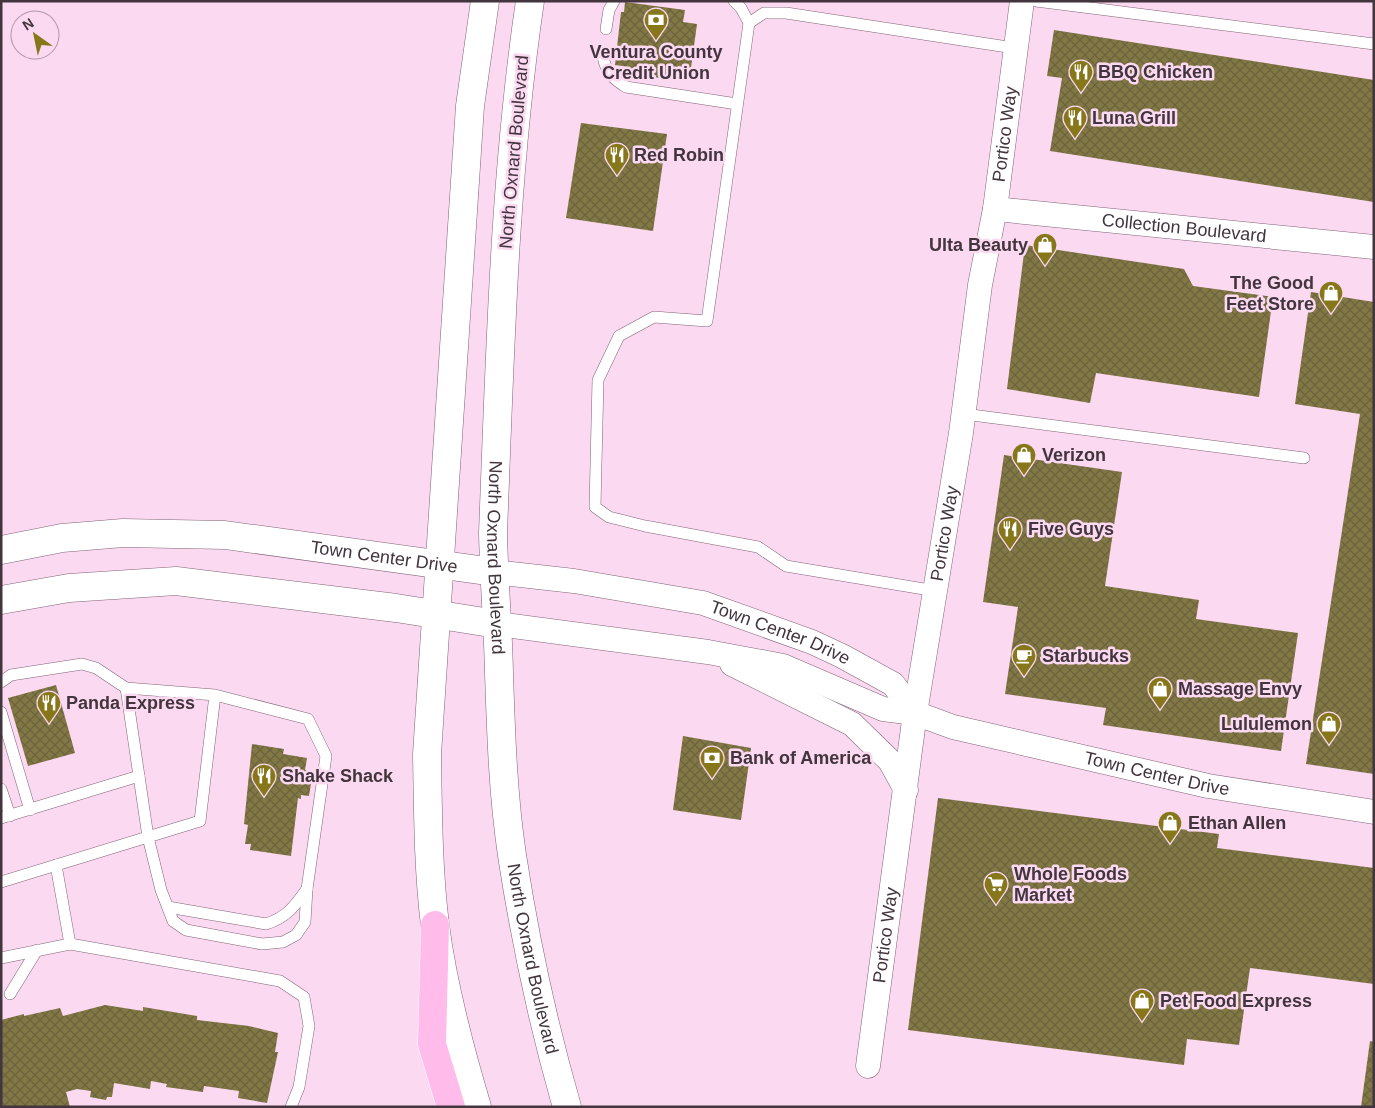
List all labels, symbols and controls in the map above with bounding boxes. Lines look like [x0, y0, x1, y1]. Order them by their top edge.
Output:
bank icon: Ventura County Credit Union [643, 7, 669, 41]
north arrow [10, 10, 60, 60]
text: N [19, 15, 37, 34]
place label: Ventura County Credit Union [589, 42, 723, 83]
street label: North Oxnard Boulevard [496, 54, 532, 250]
restaurant icon: BBQ Chicken [1068, 59, 1094, 93]
place label: BBQ Chicken [1098, 62, 1213, 82]
street label: Portico Way [989, 85, 1021, 183]
restaurant icon: Luna Grill [1062, 105, 1088, 139]
place label: Luna Grill [1092, 108, 1176, 128]
restaurant icon: Red Robin [604, 142, 630, 176]
place label: Red Robin [634, 145, 724, 165]
street label: Collection Boulevard [1101, 210, 1267, 246]
shop icon: Ulta Beauty [1032, 232, 1058, 266]
place label: Ulta Beauty [929, 235, 1028, 255]
place label: The Good Feet Store [1226, 273, 1314, 314]
shop icon: The Good Feet Store [1318, 280, 1344, 314]
shop icon: Verizon [1011, 442, 1037, 476]
place label: Verizon [1042, 445, 1106, 465]
street label: North Oxnard Boulevard [483, 460, 508, 655]
street label: Portico Way [927, 484, 962, 583]
restaurant icon: Five Guys [997, 516, 1023, 550]
place label: Five Guys [1028, 519, 1114, 539]
street label: Town Center Drive [309, 537, 459, 577]
street label: Town Center Drive [708, 596, 854, 669]
cafe icon: Starbucks [1011, 643, 1037, 677]
place label: Starbucks [1042, 646, 1129, 666]
shop icon: Massage Envy [1147, 676, 1173, 710]
place label: Massage Envy [1178, 679, 1302, 699]
restaurant icon: Panda Express [36, 690, 62, 724]
place label: Panda Express [66, 693, 195, 713]
shop icon: Lululemon [1316, 711, 1342, 745]
place label: Lululemon [1221, 714, 1312, 734]
bank icon: Bank of America [699, 745, 725, 779]
place label: Bank of America [730, 748, 872, 768]
street label: Town Center Drive [1082, 748, 1231, 799]
restaurant icon: Shake Shack [251, 763, 277, 797]
place label: Shake Shack [282, 766, 394, 786]
shop icon: Ethan Allen [1157, 810, 1183, 844]
place label: Ethan Allen [1188, 813, 1286, 833]
street label: North Oxnard Boulevard [503, 862, 562, 1056]
place label: Whole Foods Market [1014, 864, 1127, 905]
supermarket icon: Whole Foods Market [983, 871, 1009, 905]
street label: Portico Way [869, 886, 902, 984]
shop icon: Pet Food Express [1129, 988, 1155, 1022]
place label: Pet Food Express [1160, 991, 1312, 1011]

